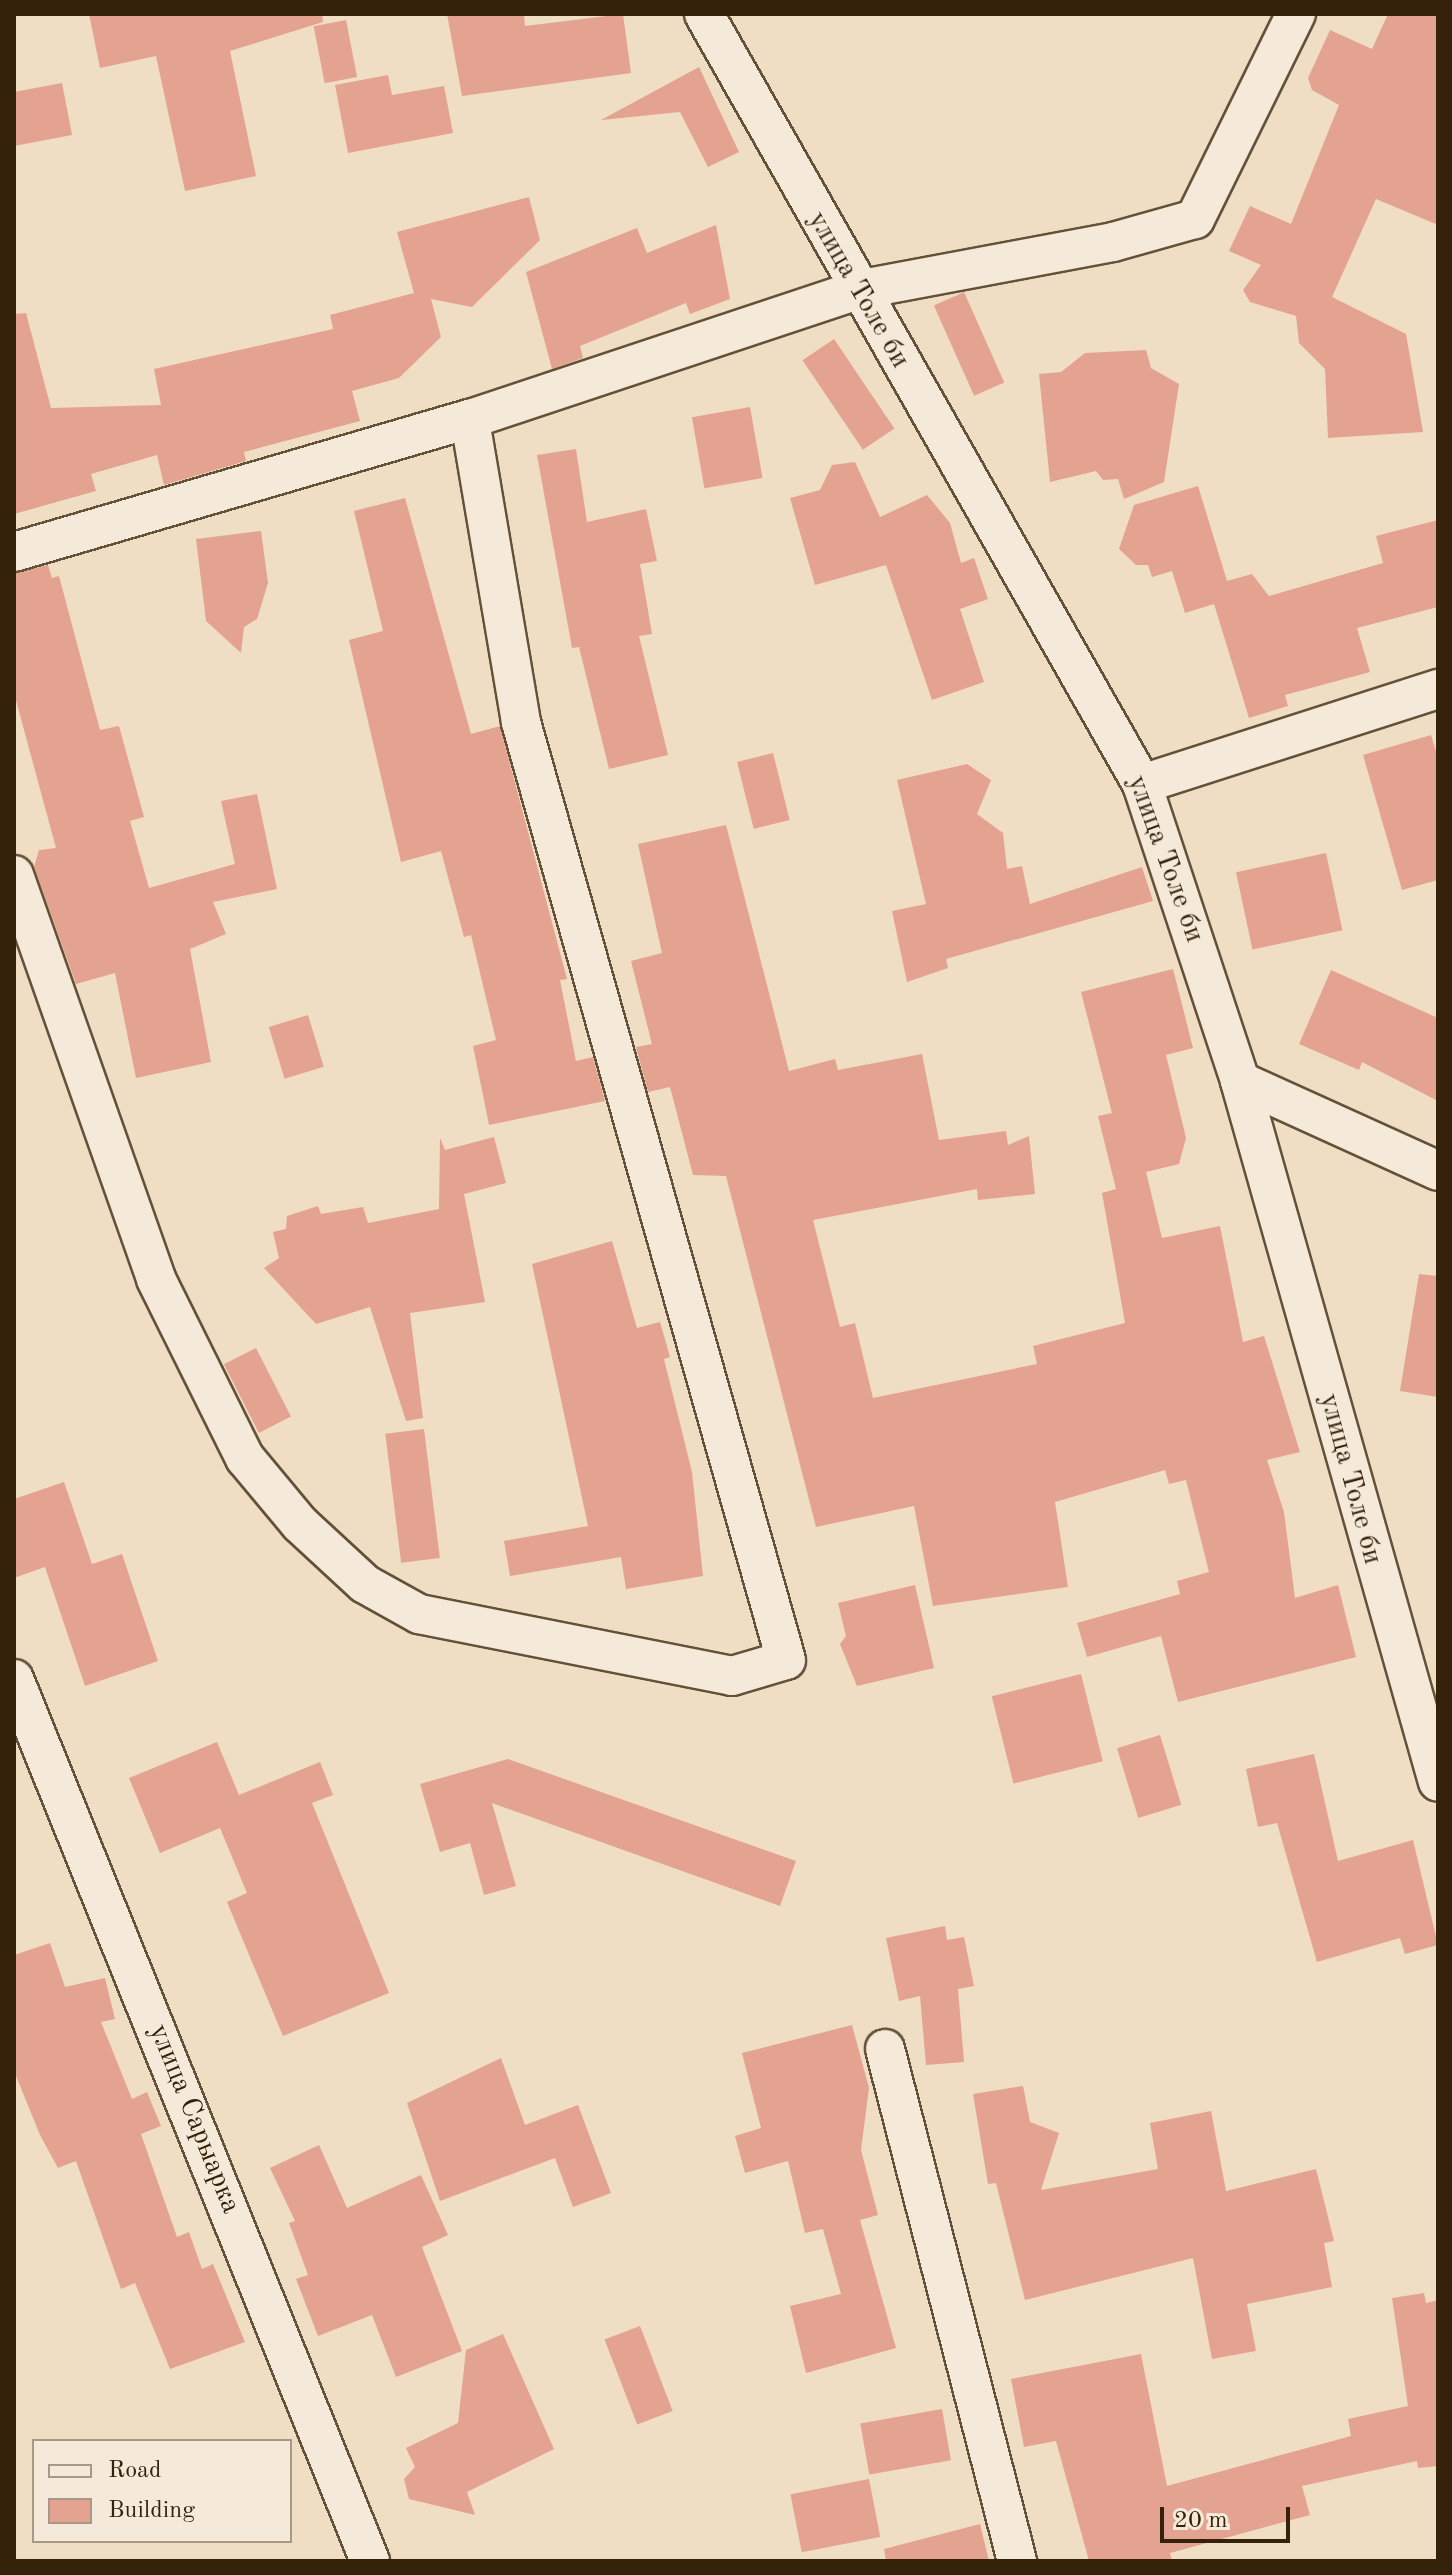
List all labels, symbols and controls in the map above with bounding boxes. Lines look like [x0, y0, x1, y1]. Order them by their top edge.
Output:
street label: улица Толе би [800, 206, 916, 374]
street label: улица Толе би [1119, 771, 1211, 947]
street label: улица Толе би [1311, 1390, 1389, 1568]
street label: улица Сарыарка [141, 2019, 247, 2219]
legend [32, 2439, 292, 2543]
text: Road [108, 2459, 161, 2483]
scale bar [1164, 2491, 1294, 2541]
text: Building [108, 2499, 195, 2523]
text: 20 m [1174, 2509, 1228, 2533]

